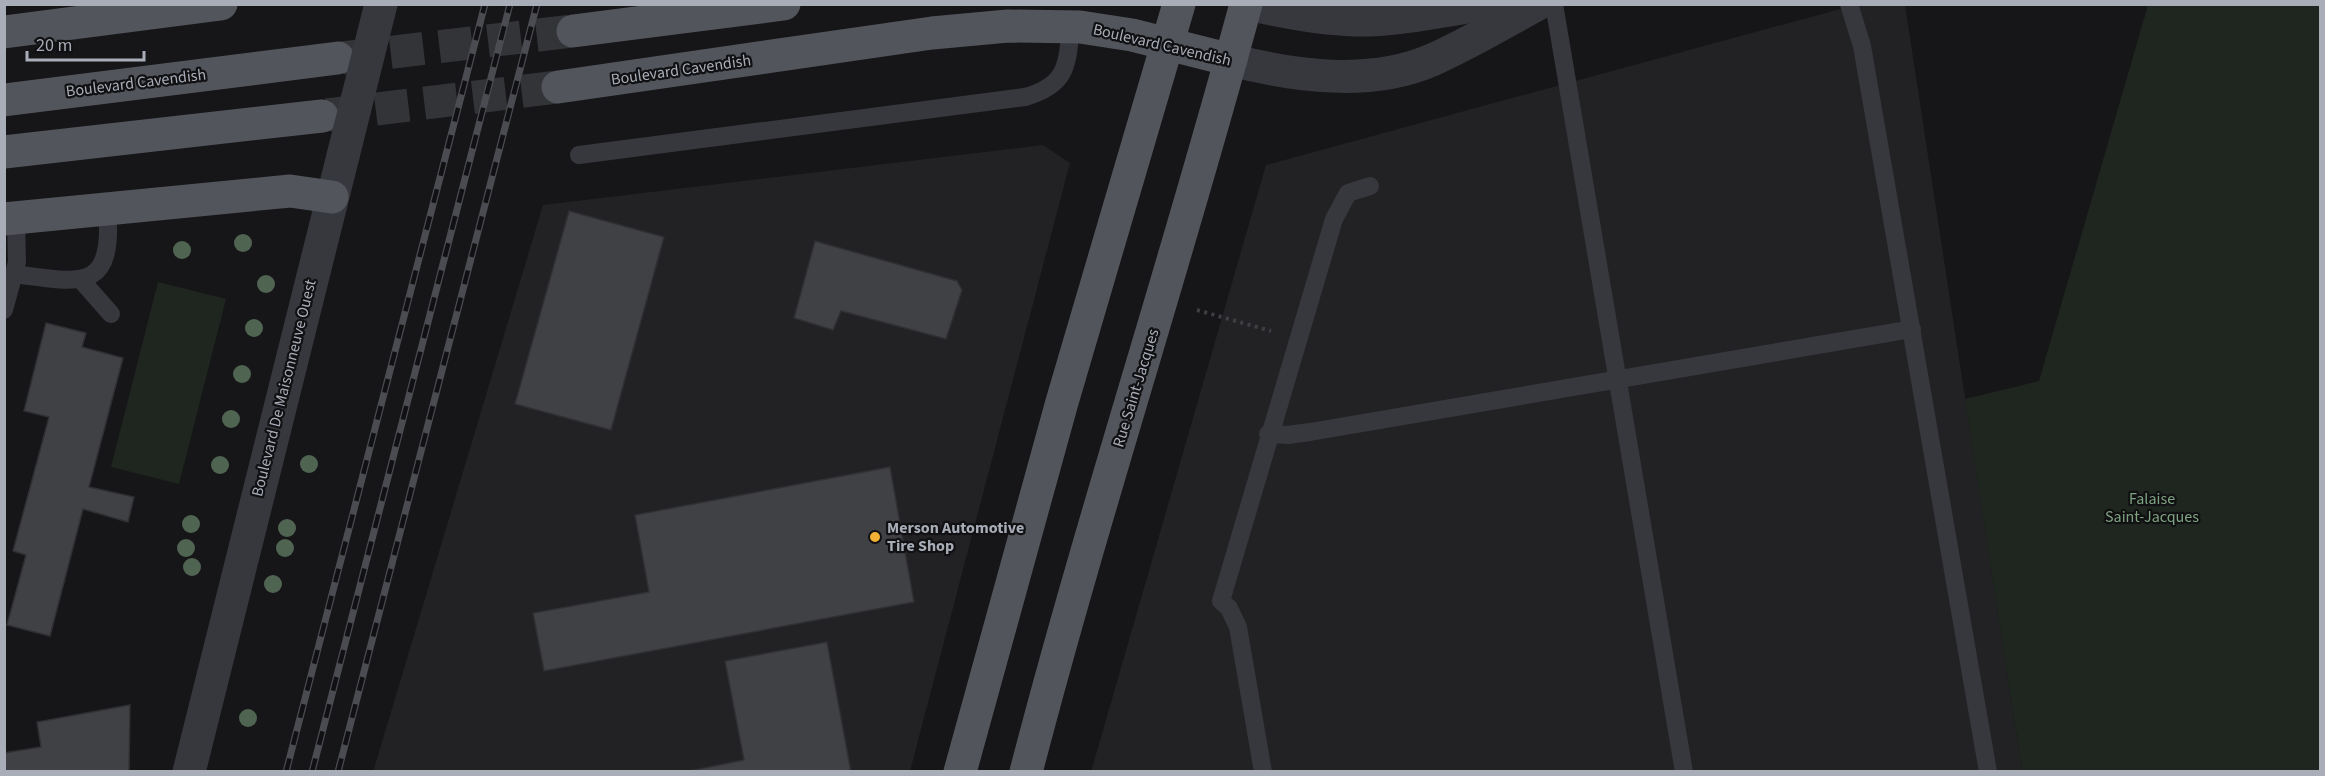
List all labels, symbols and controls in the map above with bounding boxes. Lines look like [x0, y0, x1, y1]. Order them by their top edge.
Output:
street label: Boulevard Cavendish [1091, 18, 1233, 72]
scale bar [27, 24, 144, 62]
text: 20 m [36, 33, 72, 58]
street label: Boulevard Cavendish [610, 49, 752, 91]
street label: Boulevard Cavendish [65, 63, 207, 103]
street label: Boulevard De Maisonneuve Ouest [246, 276, 322, 499]
street label: Rue Saint-Jacques [1108, 326, 1165, 450]
park label: Falaise Saint-Jacques [2105, 488, 2199, 528]
place label: Merson Automotive Tire Shop [887, 517, 1024, 557]
marker: Merson Automotive Tire Shop [868, 530, 882, 544]

